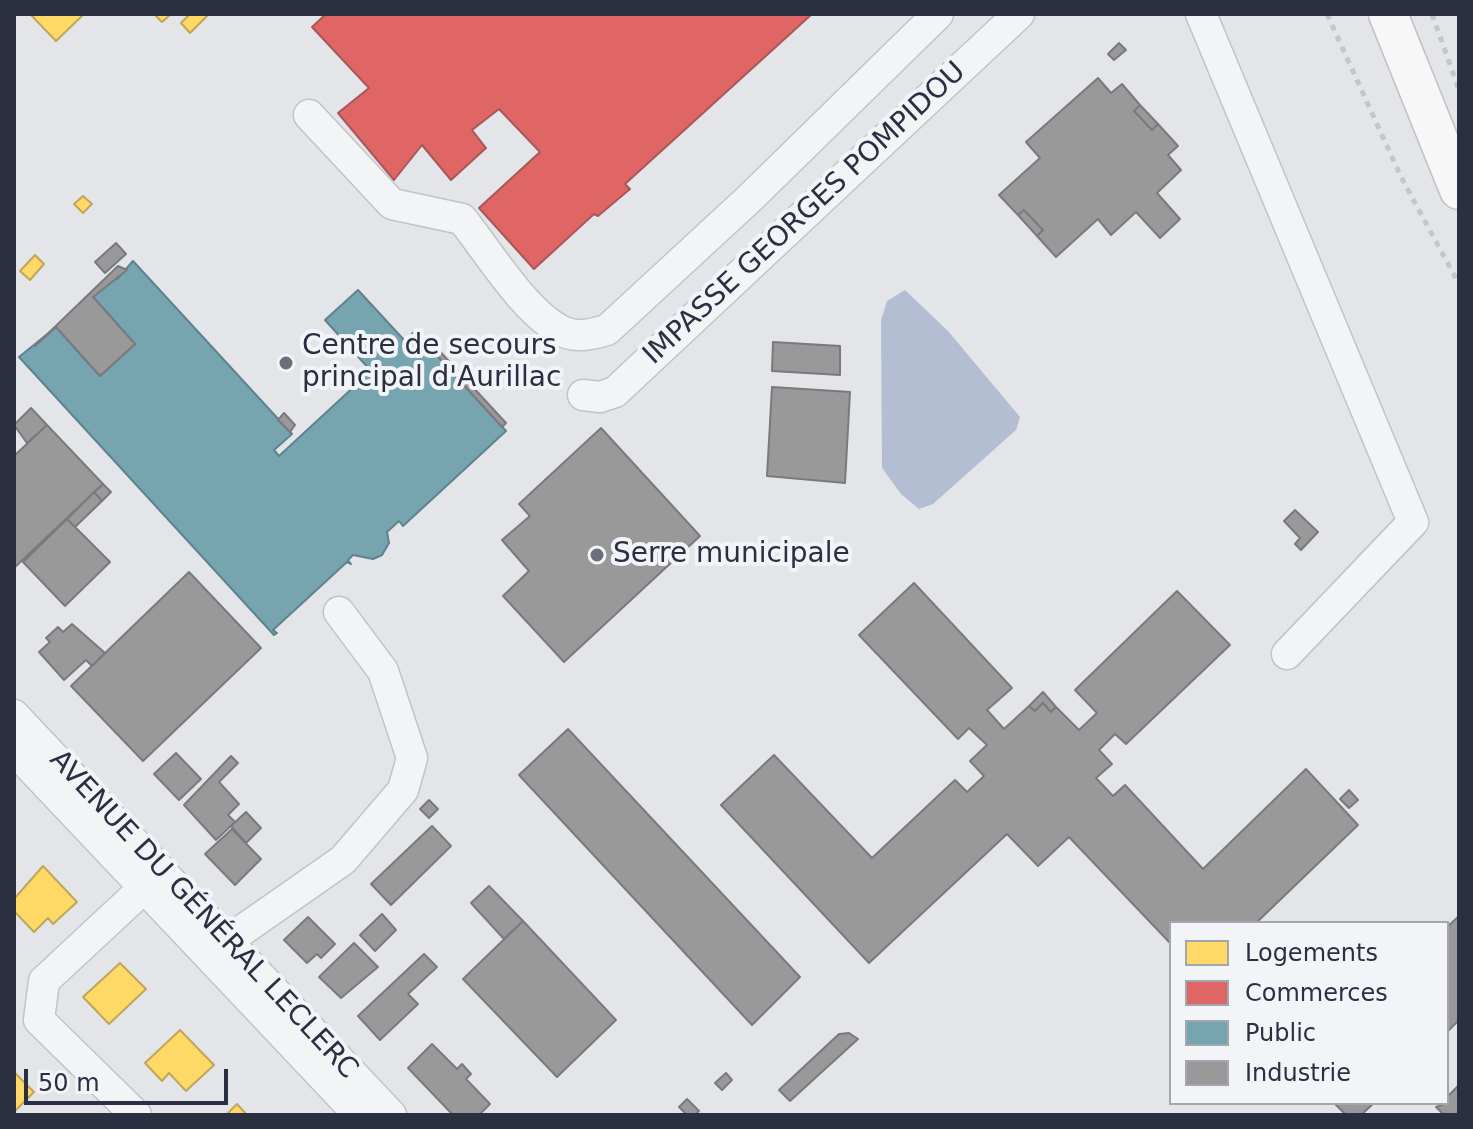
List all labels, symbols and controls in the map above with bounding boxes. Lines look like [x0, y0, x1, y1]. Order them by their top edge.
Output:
street label: IMPASSE GEORGES POMPIDOU [637, 56, 973, 372]
place label: Centre de secours principal d'Aurillac [302, 330, 561, 396]
marker: Centre de secours principal d'Aurillac [277, 354, 295, 372]
place label: Serre municipale [613, 538, 850, 572]
marker: Serre municipale [588, 546, 606, 564]
street label: AVENUE DU GÉNÉRAL LECLERC [42, 744, 364, 1086]
legend [1169, 921, 1449, 1105]
text: Logements [1245, 939, 1378, 967]
text: Commerces [1245, 979, 1388, 1007]
text: Public [1245, 1019, 1316, 1047]
scale bar [28, 1053, 232, 1103]
text: Industrie [1245, 1059, 1351, 1087]
text: 50 m [38, 1069, 100, 1097]

